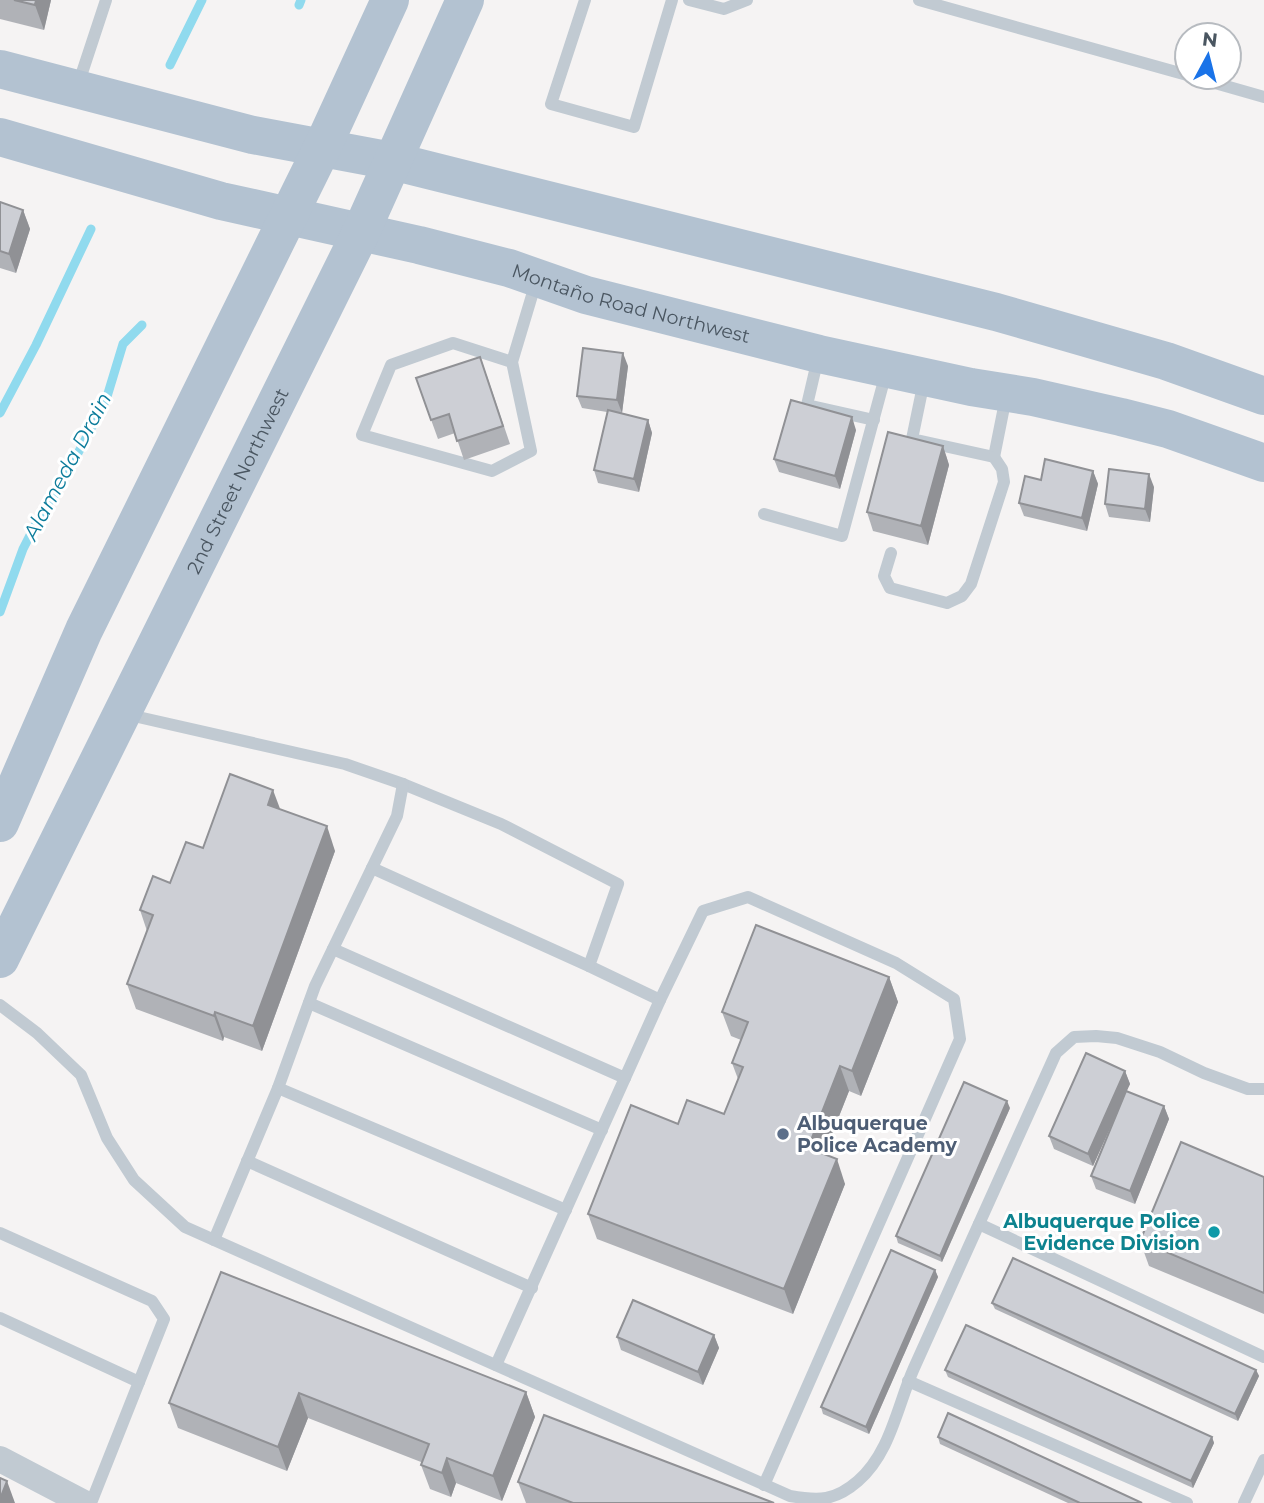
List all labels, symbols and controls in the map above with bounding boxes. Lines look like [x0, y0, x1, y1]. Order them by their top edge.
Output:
north arrow [1173, 21, 1243, 91]
text: N [1201, 27, 1219, 52]
street label: Montaño Road Northwest [509, 258, 753, 348]
street label: 2nd Street Northwest [182, 384, 293, 577]
water label: Alameda Drain [17, 388, 116, 546]
place label: Albuquerque Police Academy [796, 1112, 957, 1157]
marker: Albuquerque Police Academy [775, 1126, 791, 1142]
place label: Albuquerque Police Evidence Division [1002, 1210, 1200, 1255]
marker: Albuquerque Police Evidence Division [1206, 1224, 1222, 1240]

